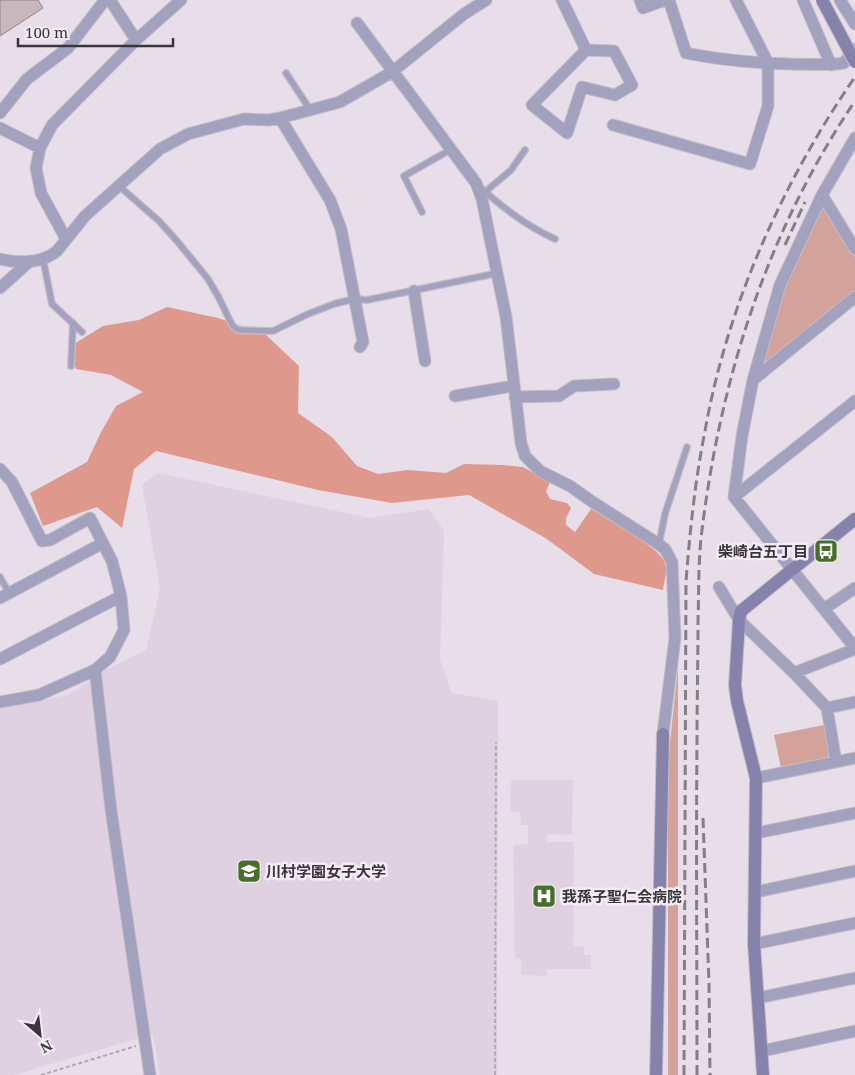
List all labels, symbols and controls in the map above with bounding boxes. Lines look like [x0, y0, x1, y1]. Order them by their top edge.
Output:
scale bar [18, 15, 172, 47]
text: 100 m [25, 22, 68, 42]
bus stop icon: 柴崎台五丁目 [813, 538, 839, 564]
place label: 柴崎台五丁目 [718, 541, 808, 561]
school or university icon: 川村学園女子大学 [236, 858, 262, 884]
place label: 川村学園女子大学 [266, 861, 386, 881]
hospital icon: 我孫子聖仁会病院 [531, 883, 557, 909]
place label: 我孫子聖仁会病院 [562, 886, 682, 906]
north arrow [15, 1010, 65, 1060]
text: N [37, 1036, 56, 1058]

